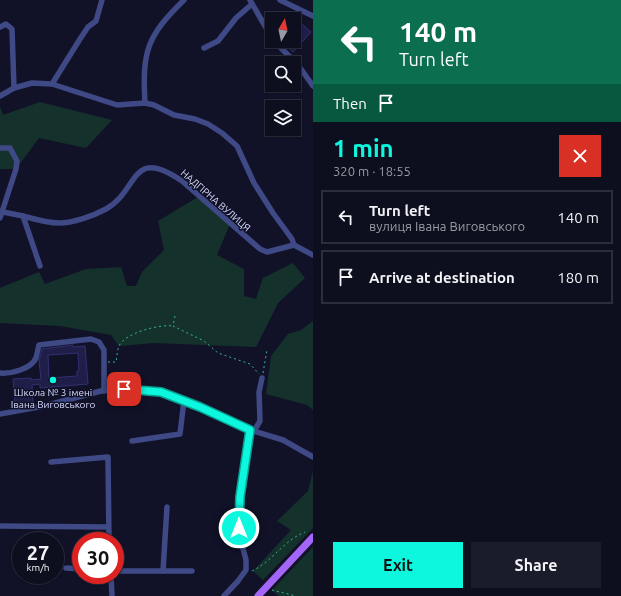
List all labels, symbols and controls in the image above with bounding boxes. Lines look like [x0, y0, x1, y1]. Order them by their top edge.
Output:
north arrow [265, 12, 301, 48]
map controls [265, 12, 301, 136]
icon: left [333, 16, 385, 68]
text: 140 m [399, 16, 477, 47]
text: Turn left [399, 49, 469, 69]
button: search [265, 56, 301, 92]
icon: arrive [375, 92, 397, 114]
text: Then [333, 95, 367, 112]
button: layers [265, 100, 301, 136]
text: 1 min [333, 135, 394, 162]
button: close [559, 135, 601, 177]
text: 320 m · 18:55 [333, 164, 411, 178]
street label: НАДГІРНА ВУЛИЦЯ [179, 167, 253, 234]
text: Turn left [369, 202, 430, 219]
icon: left [335, 206, 357, 228]
text: 140 m [557, 209, 599, 226]
text: вулиця Івана Виговського [369, 219, 525, 233]
icon: arrive [335, 266, 357, 288]
text: Arrive at destination [369, 269, 515, 286]
text: 180 m [557, 269, 599, 286]
pin [107, 372, 141, 406]
marker: Школа № 3 імені Івана Виговського [48, 375, 58, 385]
icon: arrive [113, 378, 135, 400]
place label: Школа № 3 імені Івана Виговського [11, 387, 95, 410]
position arrow [218, 507, 260, 549]
speed limit sign: 30 [72, 532, 124, 584]
text: 27 [27, 541, 49, 564]
button: Exit [333, 542, 463, 588]
button: Share [471, 542, 601, 588]
text: km/h [26, 562, 50, 573]

